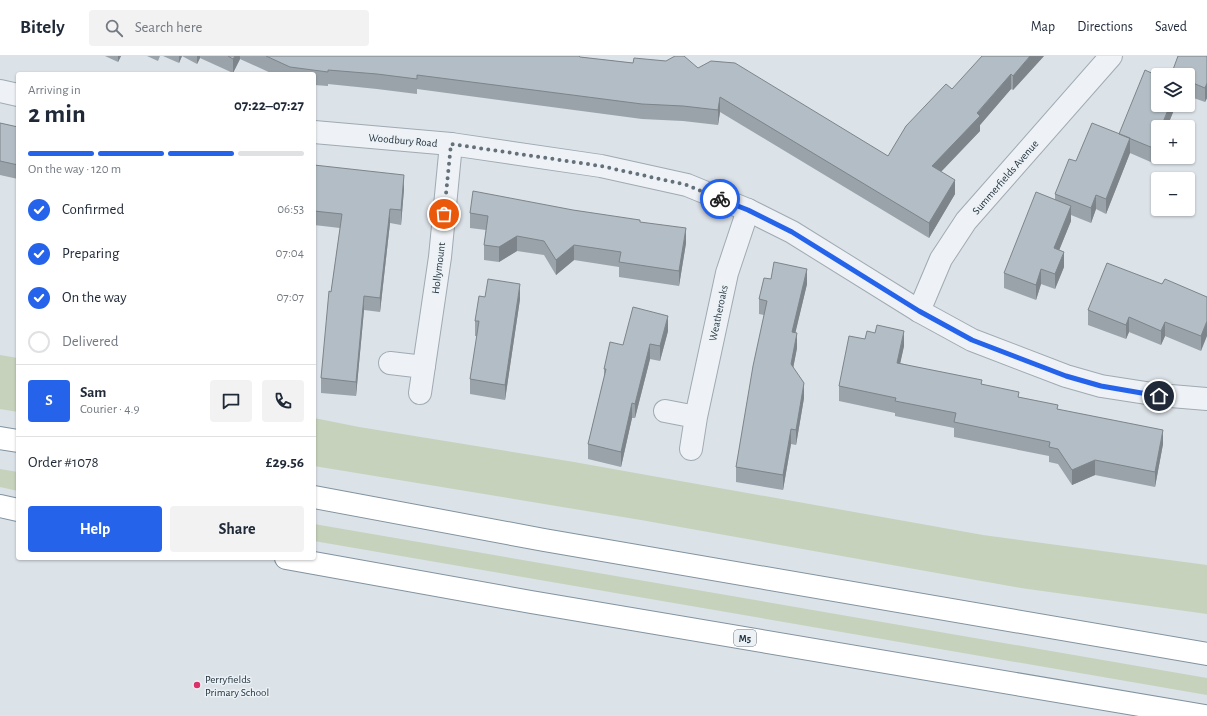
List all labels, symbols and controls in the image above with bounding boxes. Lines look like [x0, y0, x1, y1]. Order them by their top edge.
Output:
search box [89, 10, 369, 46]
icon: search [103, 17, 125, 39]
text: Bitely [20, 18, 65, 37]
text: Search here [135, 20, 202, 35]
text: Map [1031, 20, 1055, 34]
text: Directions [1077, 20, 1133, 34]
text: Saved [1155, 20, 1187, 34]
map controls [1151, 68, 1195, 216]
button: layers [1151, 68, 1195, 112]
text: Arriving in [28, 84, 81, 97]
text: 07:22–07:27 [234, 98, 304, 113]
text: 2 min [28, 101, 86, 127]
button: + [1151, 120, 1195, 164]
street label: Woodbury Road [368, 132, 438, 149]
street label: Summerfields Avenue [970, 138, 1040, 217]
text: On the way · 120 m [28, 163, 121, 176]
button: − [1151, 172, 1195, 216]
courier [700, 179, 740, 219]
icon: bike [709, 188, 731, 210]
pin [427, 197, 461, 231]
icon: check [28, 199, 50, 221]
text: Confirmed [62, 202, 124, 217]
text: 06:53 [277, 203, 304, 216]
icon: bag [433, 203, 455, 225]
street label: Hollymount [430, 241, 447, 294]
icon: check [28, 243, 50, 265]
text: Preparing [62, 246, 119, 261]
text: 07:04 [276, 247, 304, 260]
street label: Weatheroaks [707, 284, 730, 342]
icon: check [28, 287, 50, 309]
text: On the way [62, 290, 127, 305]
text: 07:07 [276, 291, 304, 304]
text: Delivered [62, 334, 119, 349]
pin [1142, 379, 1176, 413]
button: chat [210, 380, 252, 422]
button: phone [262, 380, 304, 422]
text: Sam [80, 385, 106, 400]
icon: home [1148, 385, 1170, 407]
text: S [45, 393, 53, 408]
text: Courier · 4.9 [80, 403, 140, 416]
text: Order #1078 [28, 455, 99, 470]
text: £29.56 [266, 455, 304, 470]
button: Help [28, 506, 162, 552]
button: Share [170, 506, 304, 552]
road number: M5 [734, 630, 756, 646]
place label: Perryfields Primary School [205, 674, 269, 698]
marker: Perryfields Primary School [192, 680, 202, 690]

